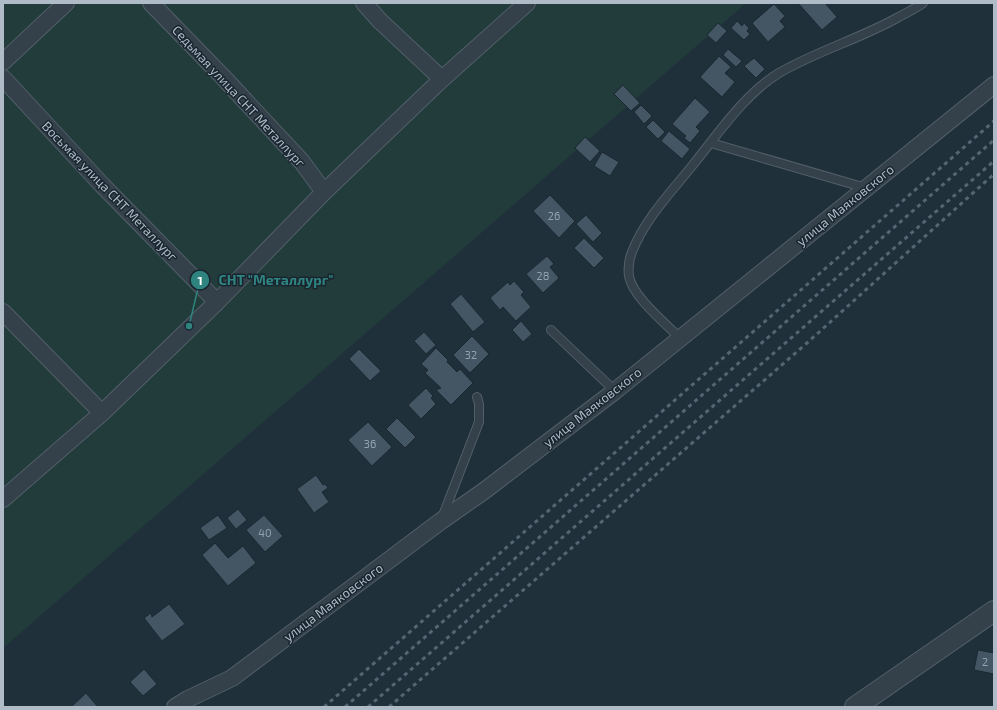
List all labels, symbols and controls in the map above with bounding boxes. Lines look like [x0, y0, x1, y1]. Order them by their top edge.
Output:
street label: Седьмая улица СНТ Металлург [169, 22, 309, 170]
street label: Восьмая улица СНТ Металлург [39, 118, 181, 264]
street label: улица Маяковского [793, 161, 897, 249]
house number: 26 [548, 209, 560, 222]
callout: СНТ "Металлург" [190, 267, 341, 293]
house number: 28 [537, 269, 549, 282]
text: СНТ "Металлург" [218, 271, 334, 288]
text: 1 [197, 273, 203, 287]
house number: 32 [465, 348, 477, 361]
street label: улица Маяковского [540, 364, 644, 450]
house number: 36 [364, 437, 376, 450]
house number: 40 [258, 526, 272, 539]
street label: улица Маяковского [280, 559, 386, 645]
house number: 2 [982, 655, 988, 668]

